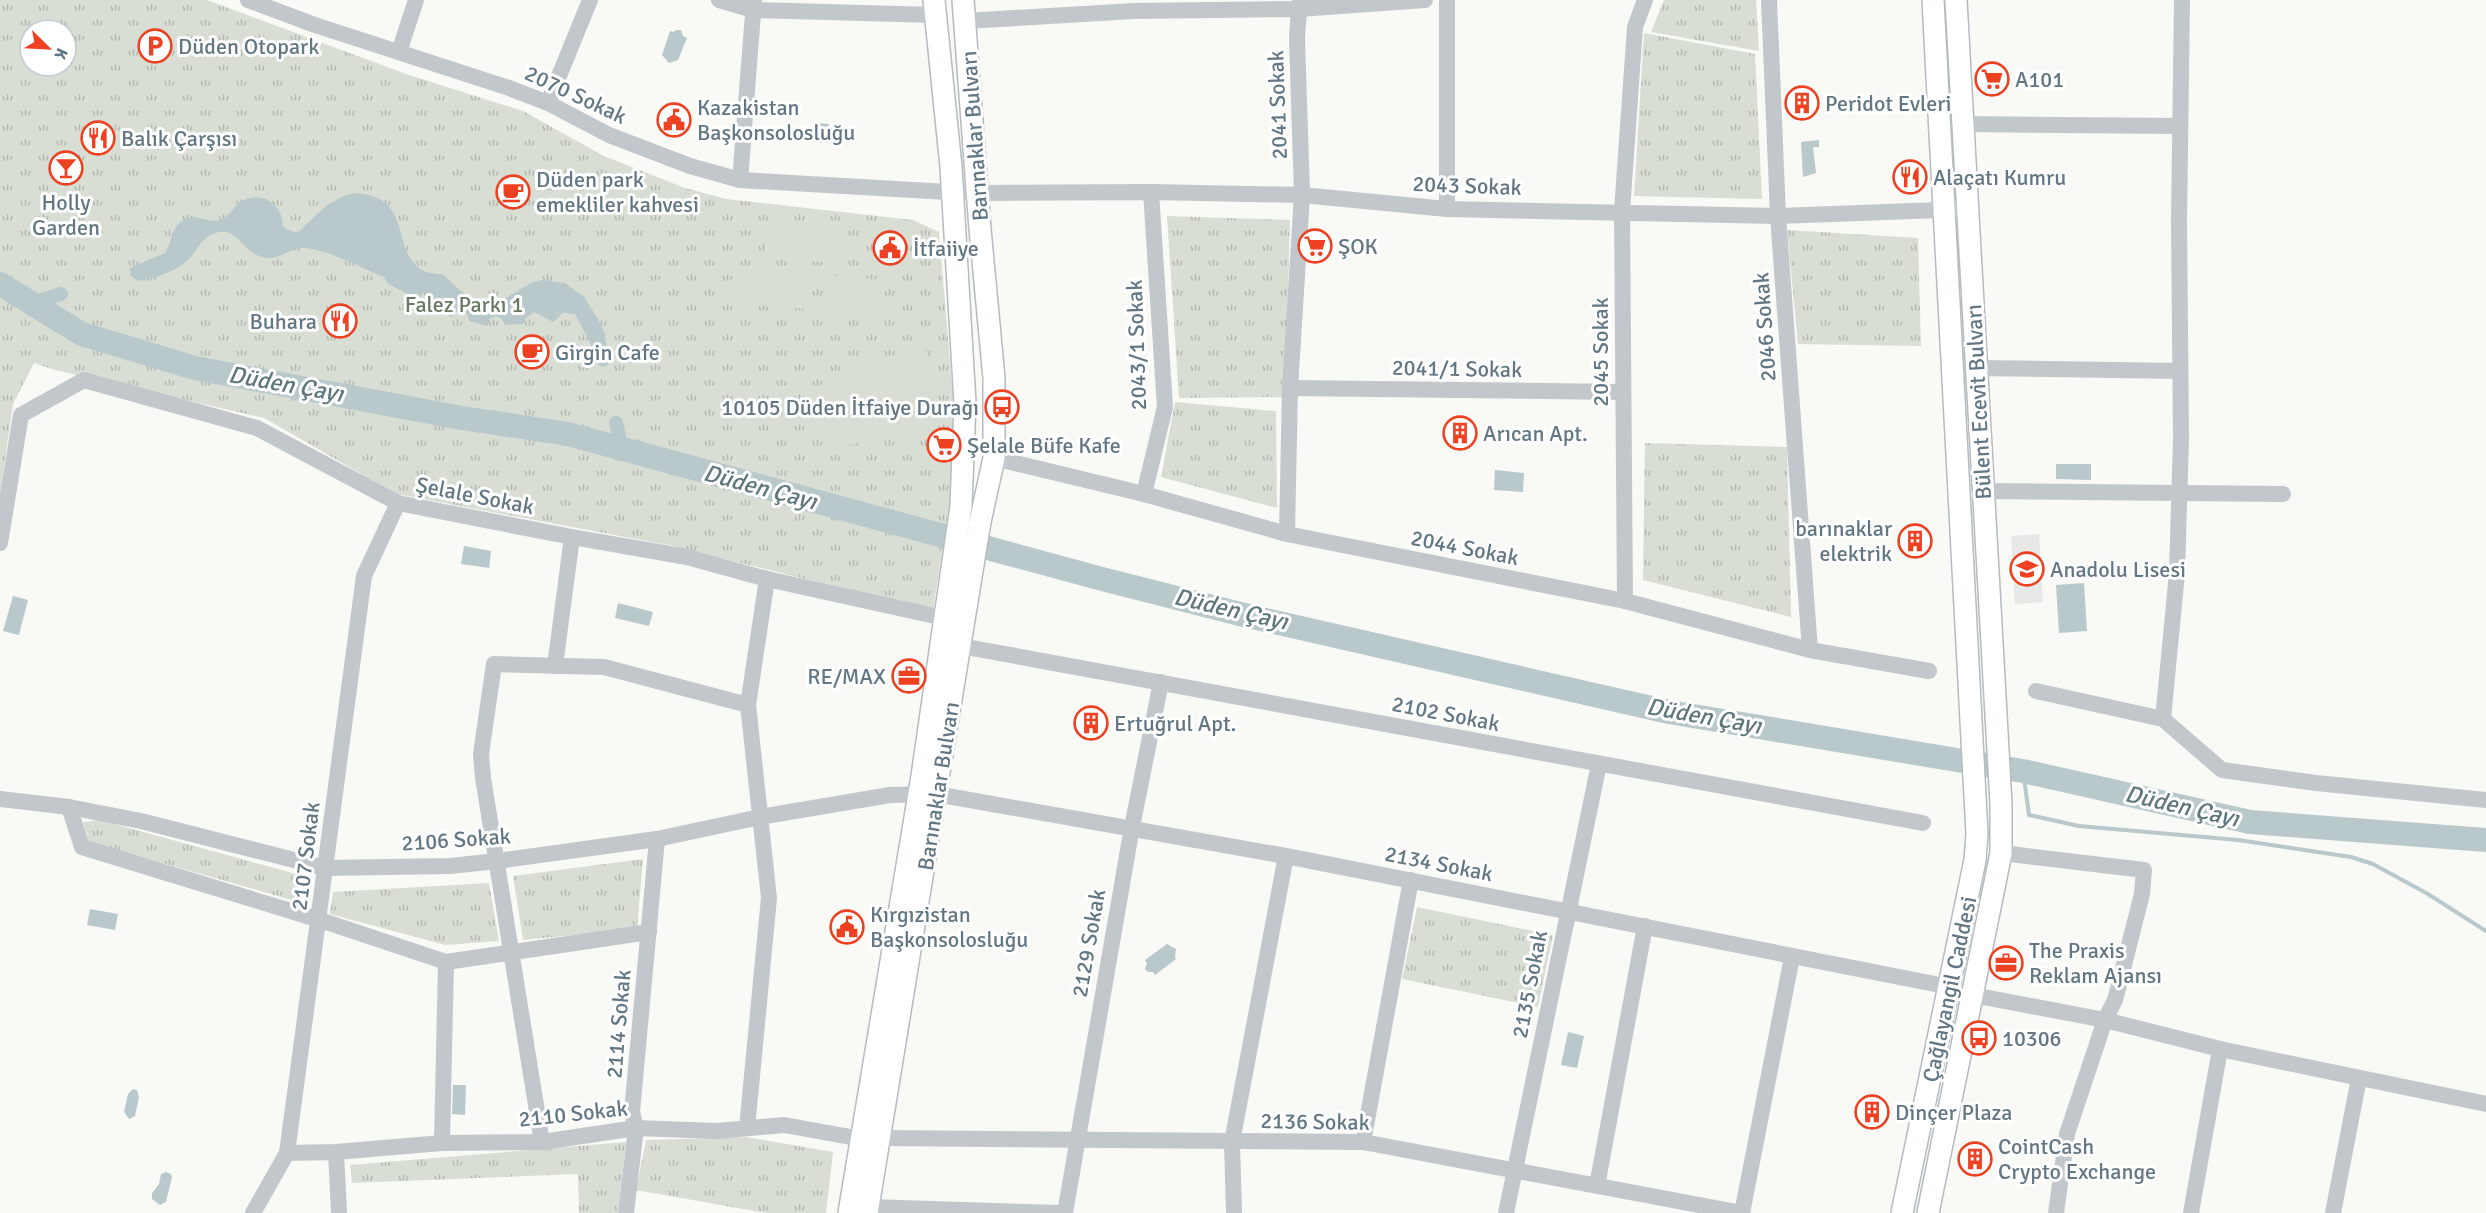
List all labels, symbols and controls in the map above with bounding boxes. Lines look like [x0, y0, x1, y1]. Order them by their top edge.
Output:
north arrow [18, 18, 78, 78]
parking icon: Düden Otopark [137, 28, 173, 64]
place label: Düden Otopark [178, 33, 319, 60]
text: K [50, 45, 72, 62]
street label: Barınaklar Bulvarı [955, 50, 994, 222]
street label: 2041 Sokak [1262, 50, 1293, 160]
street label: 2070 Sokak [521, 59, 631, 130]
supermarket icon: A101 [1974, 61, 2010, 97]
place label: A101 [2015, 66, 2064, 93]
building icon: Peridot Evleri [1784, 85, 1820, 121]
place label: Peridot Evleri [1825, 90, 1952, 117]
place label: Kazakistan Başkonsolosluğu [697, 94, 855, 146]
public building icon: Kazakistan Başkonsolosluğu [656, 102, 692, 138]
restaurant icon: Balık Çarşısı [80, 120, 116, 156]
place label: Balık Çarşısı [121, 125, 237, 152]
bar icon: Holly Garden [48, 150, 84, 186]
restaurant icon: Alaçatı Kumru [1892, 159, 1928, 195]
place label: Alaçatı Kumru [1933, 164, 2066, 191]
place label: Düden park emekliler kahvesi [536, 166, 699, 218]
street label: 2043 Sokak [1412, 170, 1522, 201]
cafe icon: Düden park emekliler kahvesi [495, 174, 531, 210]
place label: Holly Garden [32, 189, 100, 241]
supermarket icon: ŞOK [1297, 228, 1333, 264]
public building icon: İtfaiiye [872, 230, 908, 266]
place label: ŞOK [1338, 233, 1378, 260]
place label: İtfaiiye [913, 235, 979, 262]
street label: 2046 Sokak [1747, 272, 1782, 382]
street label: 2043/1 Sokak [1121, 279, 1152, 411]
park label: Falez Parkı 1 [405, 291, 523, 318]
street label: 2045 Sokak [1587, 297, 1614, 407]
restaurant icon: Buhara [322, 303, 358, 339]
street label: Bülent Ecevit Bulvarı [1960, 304, 1997, 500]
place label: Buhara [249, 308, 317, 335]
cafe icon: Girgin Cafe [514, 334, 550, 370]
place label: Girgin Cafe [555, 339, 660, 366]
street label: 2041/1 Sokak [1392, 354, 1522, 383]
water label: Düden Çayı [226, 359, 347, 409]
bus stop icon: 10105 Düden İtfaiye Durağı [984, 389, 1020, 425]
place label: 10105 Düden İtfaiye Durağı [721, 394, 979, 421]
building icon: Arıcan Apt. [1442, 415, 1478, 451]
place label: Arıcan Apt. [1483, 420, 1588, 447]
supermarket icon: Şelale Büfe Kafe [926, 427, 962, 463]
place label: Şelale Büfe Kafe [967, 432, 1121, 459]
water label: Düden Çayı [700, 458, 821, 517]
street label: Şelale Sokak [414, 471, 536, 520]
place label: barınaklar elektrik [1795, 515, 1892, 567]
building icon: barınaklar elektrik [1897, 523, 1933, 559]
street label: 2044 Sokak [1409, 524, 1521, 571]
school or university icon: Anadolu Lisesi [2009, 551, 2045, 587]
place label: Anadolu Lisesi [2050, 556, 2186, 583]
water label: Düden Çayı [1171, 581, 1292, 637]
office icon: RE/MAX [891, 658, 927, 694]
place label: RE/MAX [807, 663, 886, 690]
street label: 2102 Sokak [1390, 690, 1502, 737]
water label: Düden Çayı [1644, 691, 1765, 741]
street label: Barınaklar Bulvarı [912, 700, 965, 872]
building icon: Ertuğrul Apt. [1073, 705, 1109, 741]
place label: Ertuğrul Apt. [1114, 710, 1236, 737]
water label: Düden Çayı [2122, 778, 2243, 834]
street label: 2107 Sokak [285, 800, 326, 912]
street label: 2106 Sokak [401, 822, 511, 857]
street label: 2134 Sokak [1383, 840, 1495, 887]
street label: 2129 Sokak [1066, 887, 1111, 999]
street label: Çağlayangil Caddesi [1917, 894, 1982, 1085]
place label: Kırgızistan Başkonsolosluğu [870, 901, 1028, 953]
public building icon: Kırgızistan Başkonsolosluğu [829, 909, 865, 945]
street label: 2135 Sokak [1506, 928, 1553, 1040]
place label: The Praxis Reklam Ajansı [2029, 937, 2162, 989]
office icon: The Praxis Reklam Ajansı [1988, 945, 2024, 981]
street label: 2114 Sokak [600, 968, 637, 1080]
bus stop icon: 10306 [1961, 1020, 1997, 1056]
place label: 10306 [2002, 1025, 2061, 1052]
street label: 2110 Sokak [517, 1094, 629, 1133]
building icon: Dinçer Plaza [1854, 1094, 1890, 1130]
place label: Dinçer Plaza [1895, 1099, 2013, 1126]
street label: 2136 Sokak [1260, 1107, 1370, 1136]
place label: CointCash Crypto Exchange [1998, 1133, 2156, 1185]
building icon: CointCash Crypto Exchange [1957, 1141, 1993, 1177]

